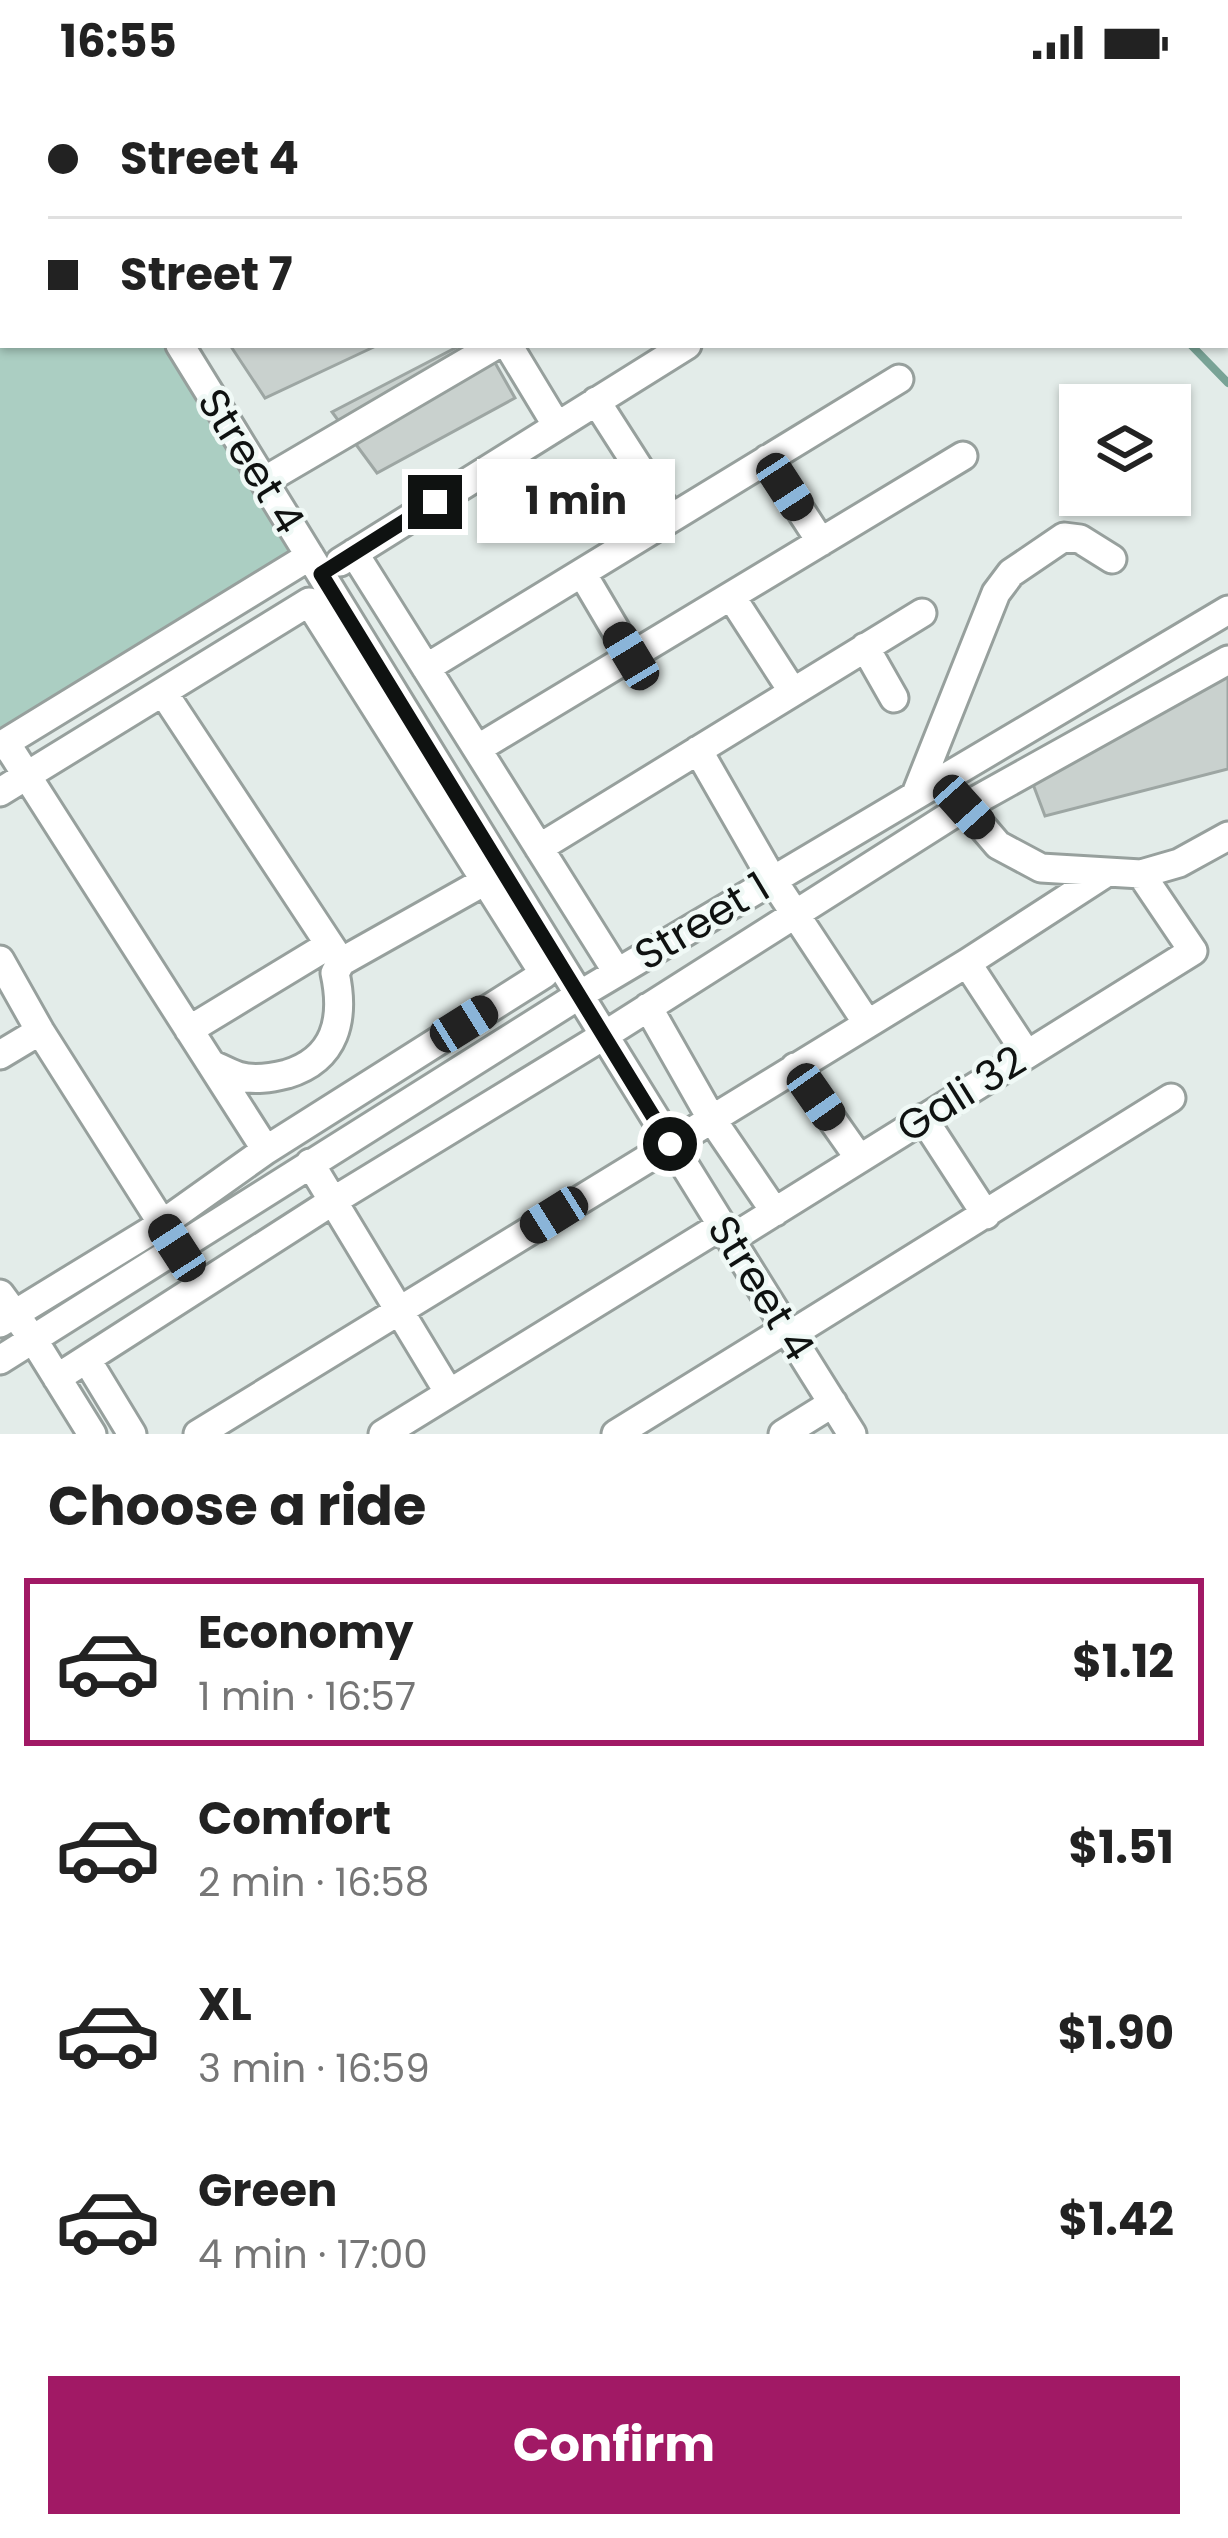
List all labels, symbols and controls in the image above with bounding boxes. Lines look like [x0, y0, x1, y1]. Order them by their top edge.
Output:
text: 16:55 [60, 10, 177, 73]
text: Street 4 [120, 127, 299, 190]
text: Street 7 [120, 243, 293, 306]
street label: Street 4 [183, 377, 319, 545]
map controls [1059, 384, 1191, 516]
button: layers [1059, 384, 1191, 516]
car [750, 447, 820, 527]
callout: 1 min [477, 460, 675, 544]
text: 1 min [525, 473, 627, 528]
route end [408, 475, 462, 529]
car [597, 616, 665, 696]
car [927, 768, 1001, 846]
street label: Street 1 [624, 858, 780, 984]
car [424, 990, 504, 1058]
street label: Gali 32 [885, 1031, 1037, 1157]
car [781, 1057, 851, 1137]
route start [643, 1117, 697, 1171]
car [514, 1181, 594, 1249]
street label: Street 4 [693, 1204, 829, 1372]
car [142, 1208, 212, 1288]
text: Choose a ride [48, 1468, 426, 1544]
text: Economy [198, 1601, 413, 1664]
icon: car [54, 1608, 162, 1716]
text: $1.12 [1072, 1630, 1174, 1693]
text: 1 min · 16:57 [198, 1669, 416, 1724]
text: Comfort [198, 1787, 391, 1850]
icon: car [54, 1794, 162, 1902]
text: $1.51 [1069, 1816, 1174, 1879]
text: 2 min · 16:58 [198, 1855, 429, 1910]
text: XL [198, 1973, 252, 2036]
icon: car [54, 1980, 162, 2088]
text: $1.90 [1058, 2002, 1174, 2065]
text: 3 min · 16:59 [198, 2041, 430, 2096]
text: Green [198, 2159, 337, 2222]
icon: car [54, 2166, 162, 2274]
text: $1.42 [1059, 2188, 1174, 2251]
text: 4 min · 17:00 [198, 2227, 428, 2282]
button: Confirm [48, 2376, 1180, 2514]

